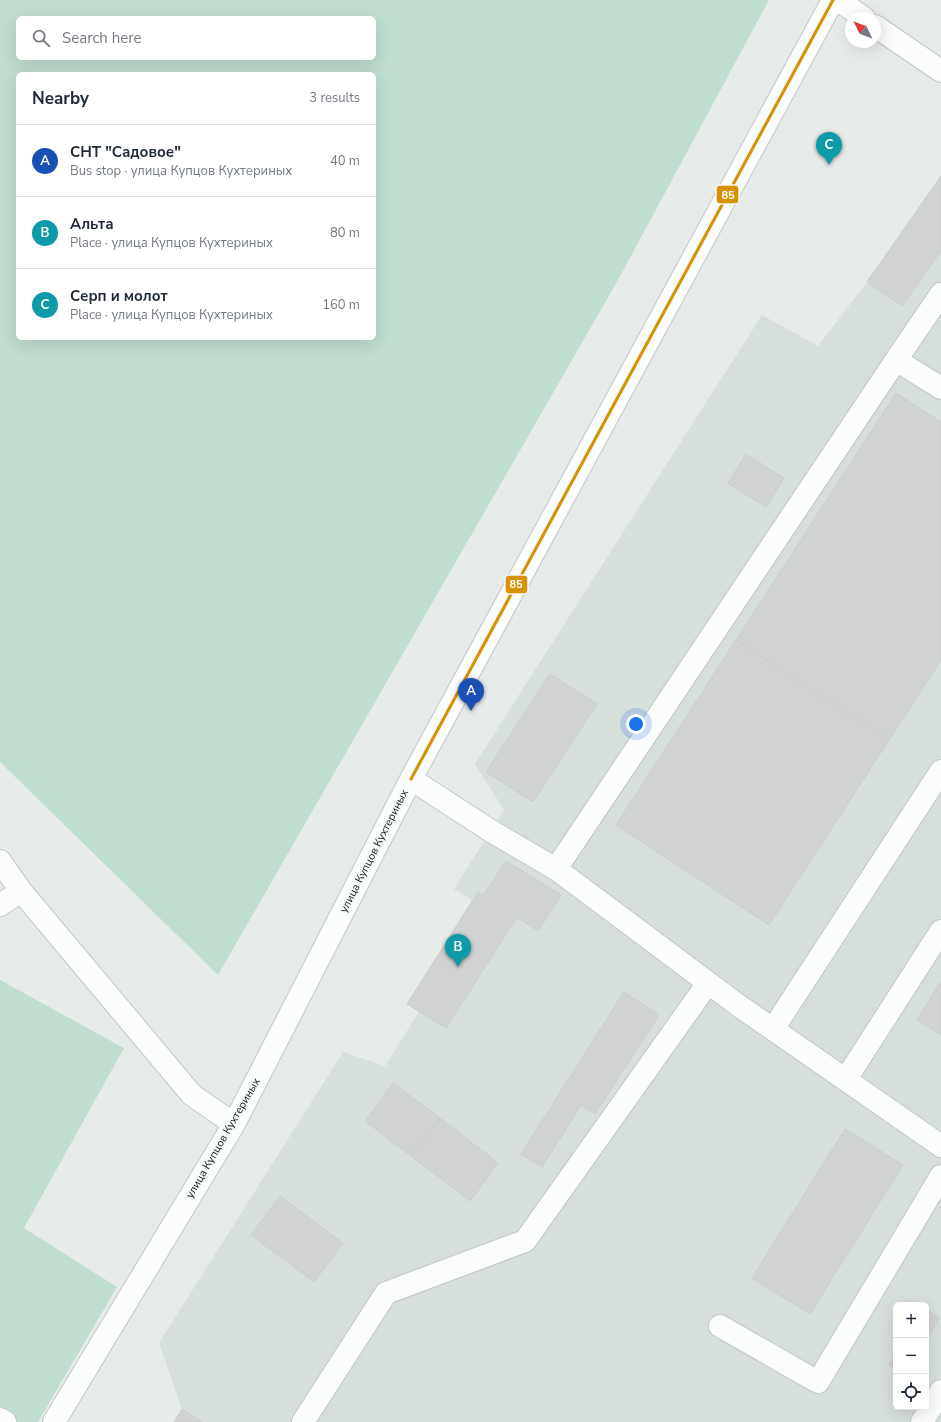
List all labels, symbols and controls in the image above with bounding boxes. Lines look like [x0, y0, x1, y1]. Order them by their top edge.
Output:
north arrow [845, 12, 881, 48]
search box [16, 16, 376, 60]
icon: search [30, 27, 52, 49]
text: Search here [62, 28, 142, 48]
text: Nearby [32, 87, 89, 110]
text: 3 results [309, 89, 360, 107]
pin: C [816, 132, 842, 165]
text: СНТ "Садовое" [70, 142, 181, 162]
text: A [40, 152, 50, 170]
text: 40 m [330, 152, 360, 170]
text: Bus stop · улица Купцов Кухтериных [70, 162, 292, 180]
line badge: 85 [716, 185, 739, 204]
text: 85 [721, 188, 735, 203]
text: Альта [70, 214, 114, 234]
text: B [41, 224, 49, 242]
text: 80 m [330, 224, 360, 242]
text: Place · улица Купцов Кухтериных [70, 234, 273, 252]
text: Серп и молот [70, 286, 168, 306]
text: C [41, 296, 49, 314]
text: 160 m [322, 296, 360, 314]
text: Place · улица Купцов Кухтериных [70, 306, 273, 324]
line badge: 85 [505, 575, 528, 594]
text: 85 [509, 577, 523, 592]
pin: A [458, 678, 484, 711]
your location [626, 714, 646, 734]
street label: улица Купцов Кухтериных [336, 787, 412, 915]
pin: B [445, 934, 471, 967]
street label: улица Купцов Кухтериных [182, 1075, 264, 1201]
map controls [893, 1302, 929, 1410]
button: + [893, 1302, 929, 1338]
button: − [893, 1338, 929, 1374]
button: locate [893, 1374, 929, 1410]

